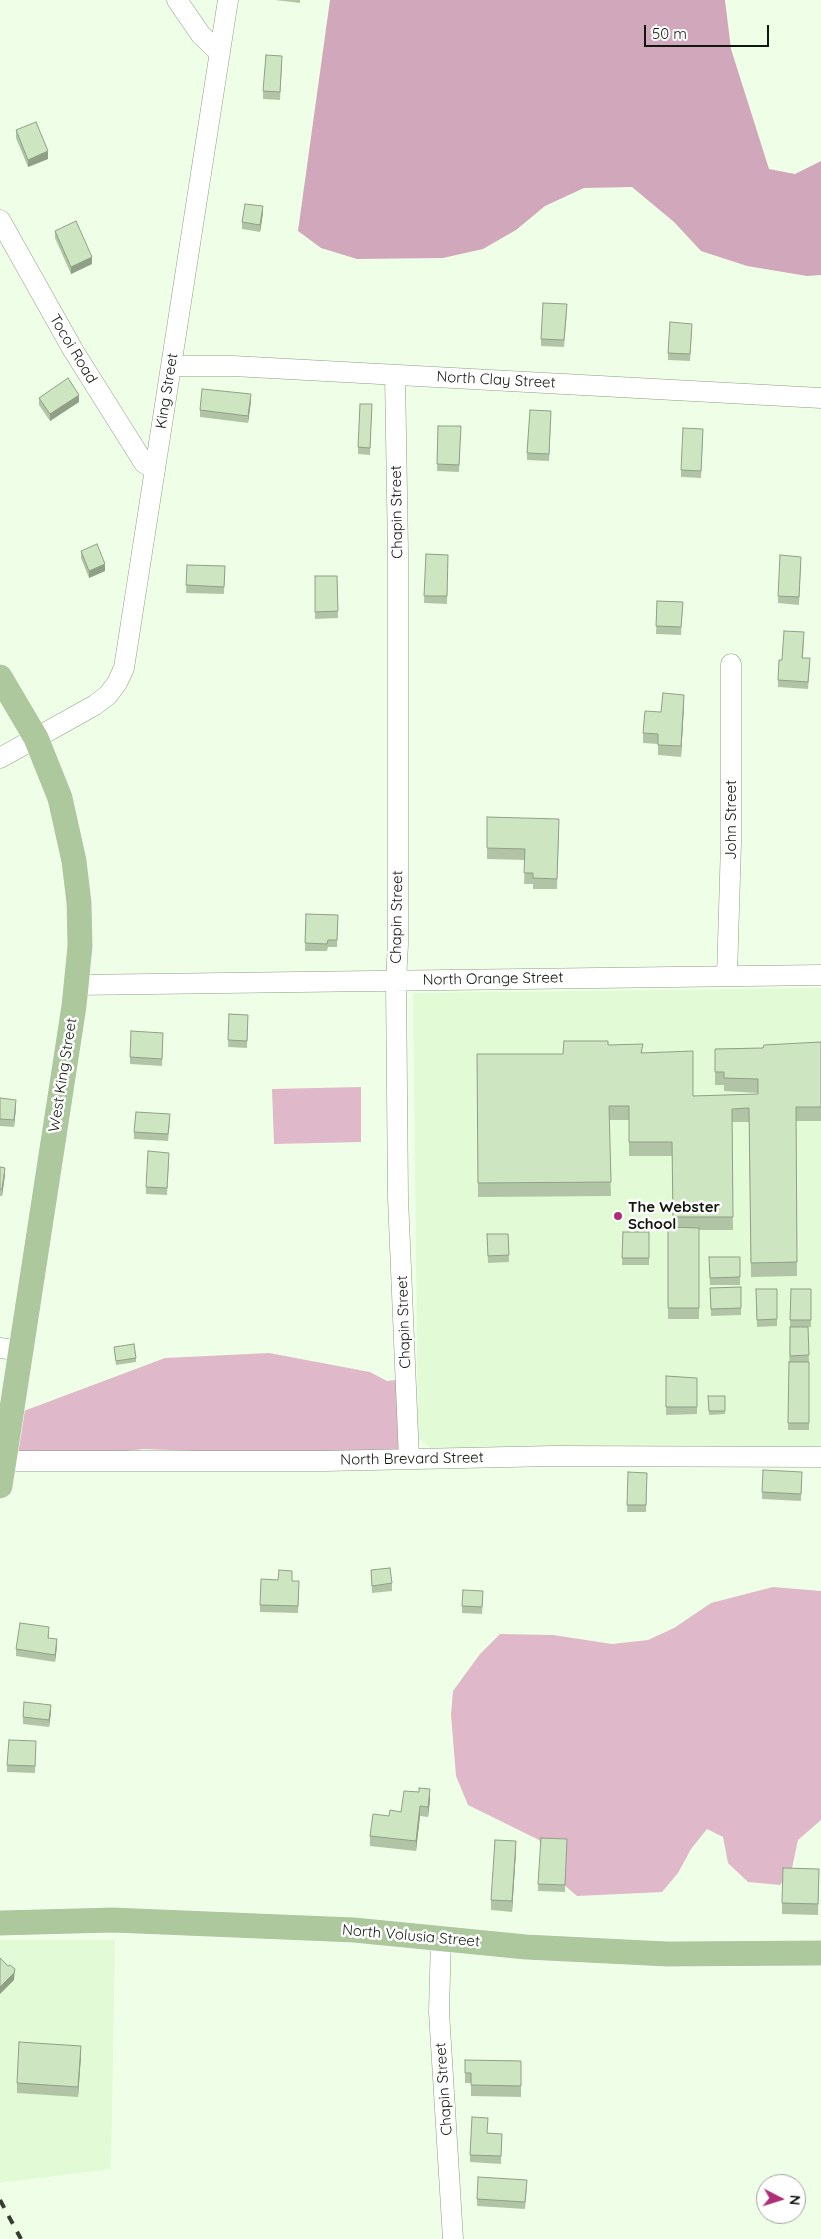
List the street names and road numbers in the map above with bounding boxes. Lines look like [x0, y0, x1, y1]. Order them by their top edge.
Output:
street label: Tocoi Road [45, 311, 101, 387]
street label: King Street [152, 352, 182, 430]
street label: North Clay Street [436, 368, 556, 392]
street label: Chapin Street [387, 465, 407, 559]
street label: John Street [722, 780, 740, 860]
street label: Chapin Street [387, 870, 407, 964]
street label: North Orange Street [422, 969, 564, 989]
street label: West King Street [45, 1017, 81, 1133]
street label: Chapin Street [393, 1275, 415, 1369]
street label: North Brevard Street [340, 1449, 484, 1469]
street label: North Volusia Street [341, 1921, 481, 1951]
street label: Chapin Street [432, 2042, 456, 2136]

